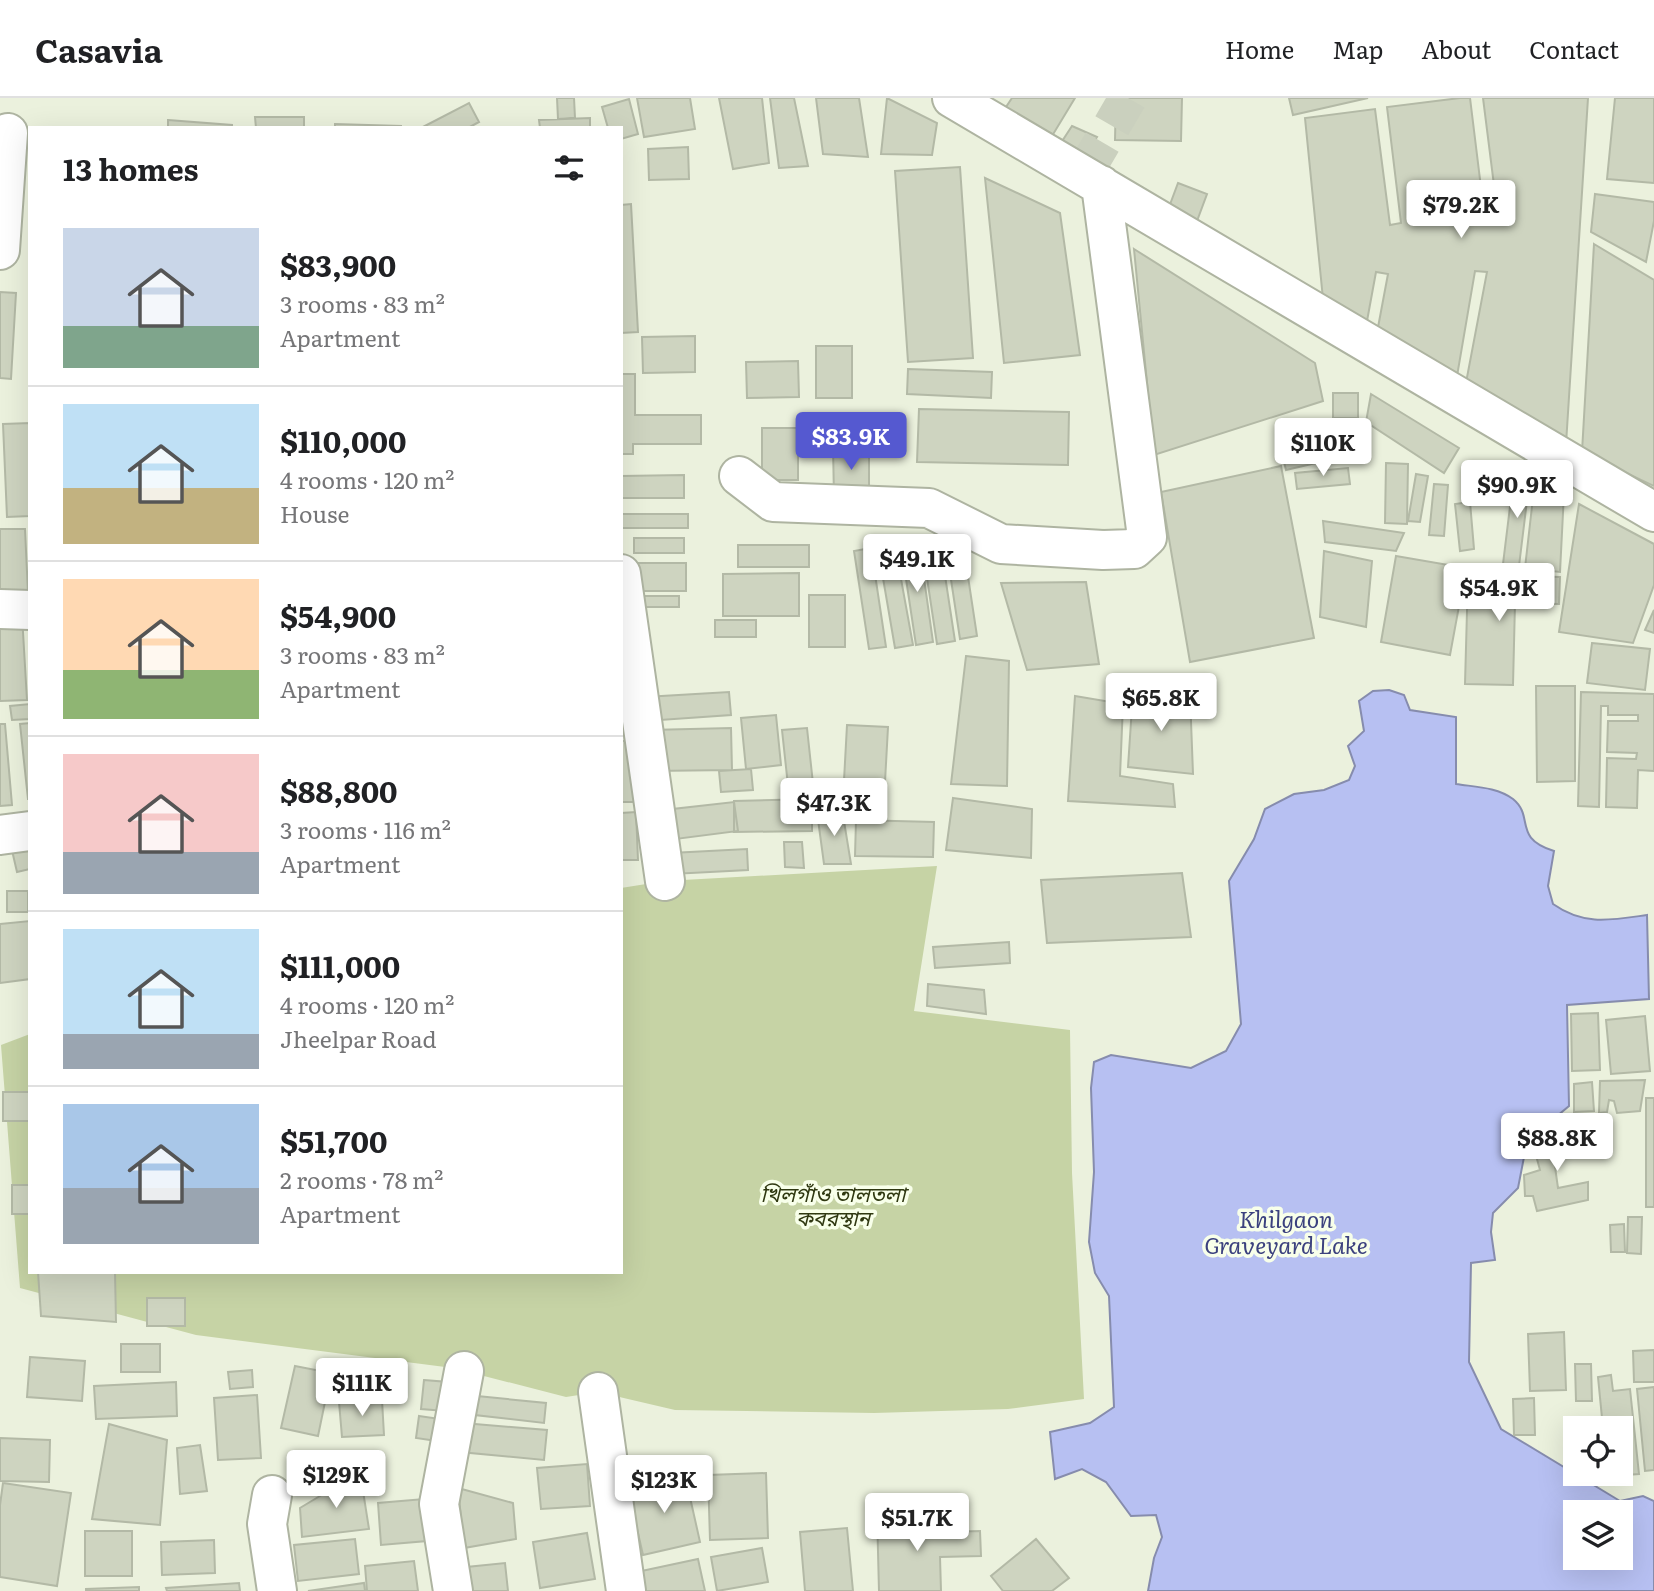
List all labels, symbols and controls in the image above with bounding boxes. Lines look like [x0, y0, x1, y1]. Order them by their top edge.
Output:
text: Casavia [35, 24, 163, 73]
text: Home [1225, 31, 1294, 66]
text: Map [1332, 31, 1383, 66]
text: About [1421, 31, 1491, 66]
text: Contact [1529, 31, 1619, 66]
text: 13 homes [63, 146, 199, 190]
icon: filters [550, 149, 588, 187]
pin: $79.2K [1404, 180, 1518, 240]
text: $79.2K [1422, 186, 1500, 220]
text: $83,900 [280, 242, 396, 286]
icon: home [119, 256, 203, 340]
text: 3 rooms · 83 m² [280, 286, 445, 320]
text: Apartment [280, 320, 400, 354]
pin: $83.9K [794, 412, 908, 472]
text: $110,000 [280, 418, 406, 462]
text: $83.9K [812, 418, 890, 452]
pin: $110K [1274, 418, 1372, 478]
text: $110K [1291, 424, 1355, 458]
icon: home [119, 432, 203, 516]
pin: $90.9K [1460, 460, 1574, 520]
text: 4 rooms · 120 m² [280, 462, 454, 496]
text: $90.9K [1477, 466, 1557, 500]
text: House [280, 496, 349, 530]
pin: $49.1K [860, 534, 974, 594]
text: $49.1K [879, 540, 955, 574]
pin: $54.9K [1442, 564, 1556, 623]
text: $54.9K [1460, 569, 1538, 603]
text: $54,900 [280, 593, 396, 637]
icon: home [119, 607, 203, 691]
text: 3 rooms · 83 m² [280, 637, 445, 671]
text: Apartment [280, 671, 400, 705]
pin: $65.8K [1104, 674, 1218, 733]
text: $65.8K [1122, 679, 1200, 713]
text: $88,800 [280, 768, 398, 812]
pin: $47.3K [777, 778, 891, 838]
icon: home [119, 782, 203, 866]
text: $47.3K [796, 784, 872, 818]
text: 3 rooms · 116 m² [280, 812, 451, 846]
text: Apartment [280, 846, 400, 880]
text: $111,000 [280, 943, 400, 987]
icon: home [119, 957, 203, 1041]
text: 4 rooms · 120 m² [280, 987, 454, 1021]
text: Jheelpar Road [280, 1021, 437, 1055]
pin: $88.8K [1500, 1114, 1614, 1173]
text: $51,700 [280, 1118, 387, 1162]
text: $88.8K [1517, 1119, 1597, 1153]
icon: home [119, 1132, 203, 1216]
text: 2 rooms · 78 m² [280, 1162, 443, 1196]
park label: খিলগাঁও তালতলা কবরস্থান [760, 1177, 910, 1232]
text: Apartment [280, 1196, 400, 1230]
water label: Khilgaon Graveyard Lake [1204, 1201, 1368, 1261]
pin: $111K [313, 1358, 411, 1418]
text: $111K [332, 1364, 392, 1398]
map controls [1563, 1416, 1633, 1570]
button: locate [1563, 1416, 1633, 1486]
pin: $129K [287, 1450, 385, 1510]
text: $129K [303, 1456, 369, 1490]
pin: $123K [615, 1456, 713, 1515]
text: $123K [631, 1461, 697, 1495]
pin: $51.7K [860, 1494, 974, 1553]
text: $51.7K [881, 1499, 953, 1533]
button: layers [1563, 1500, 1633, 1570]

